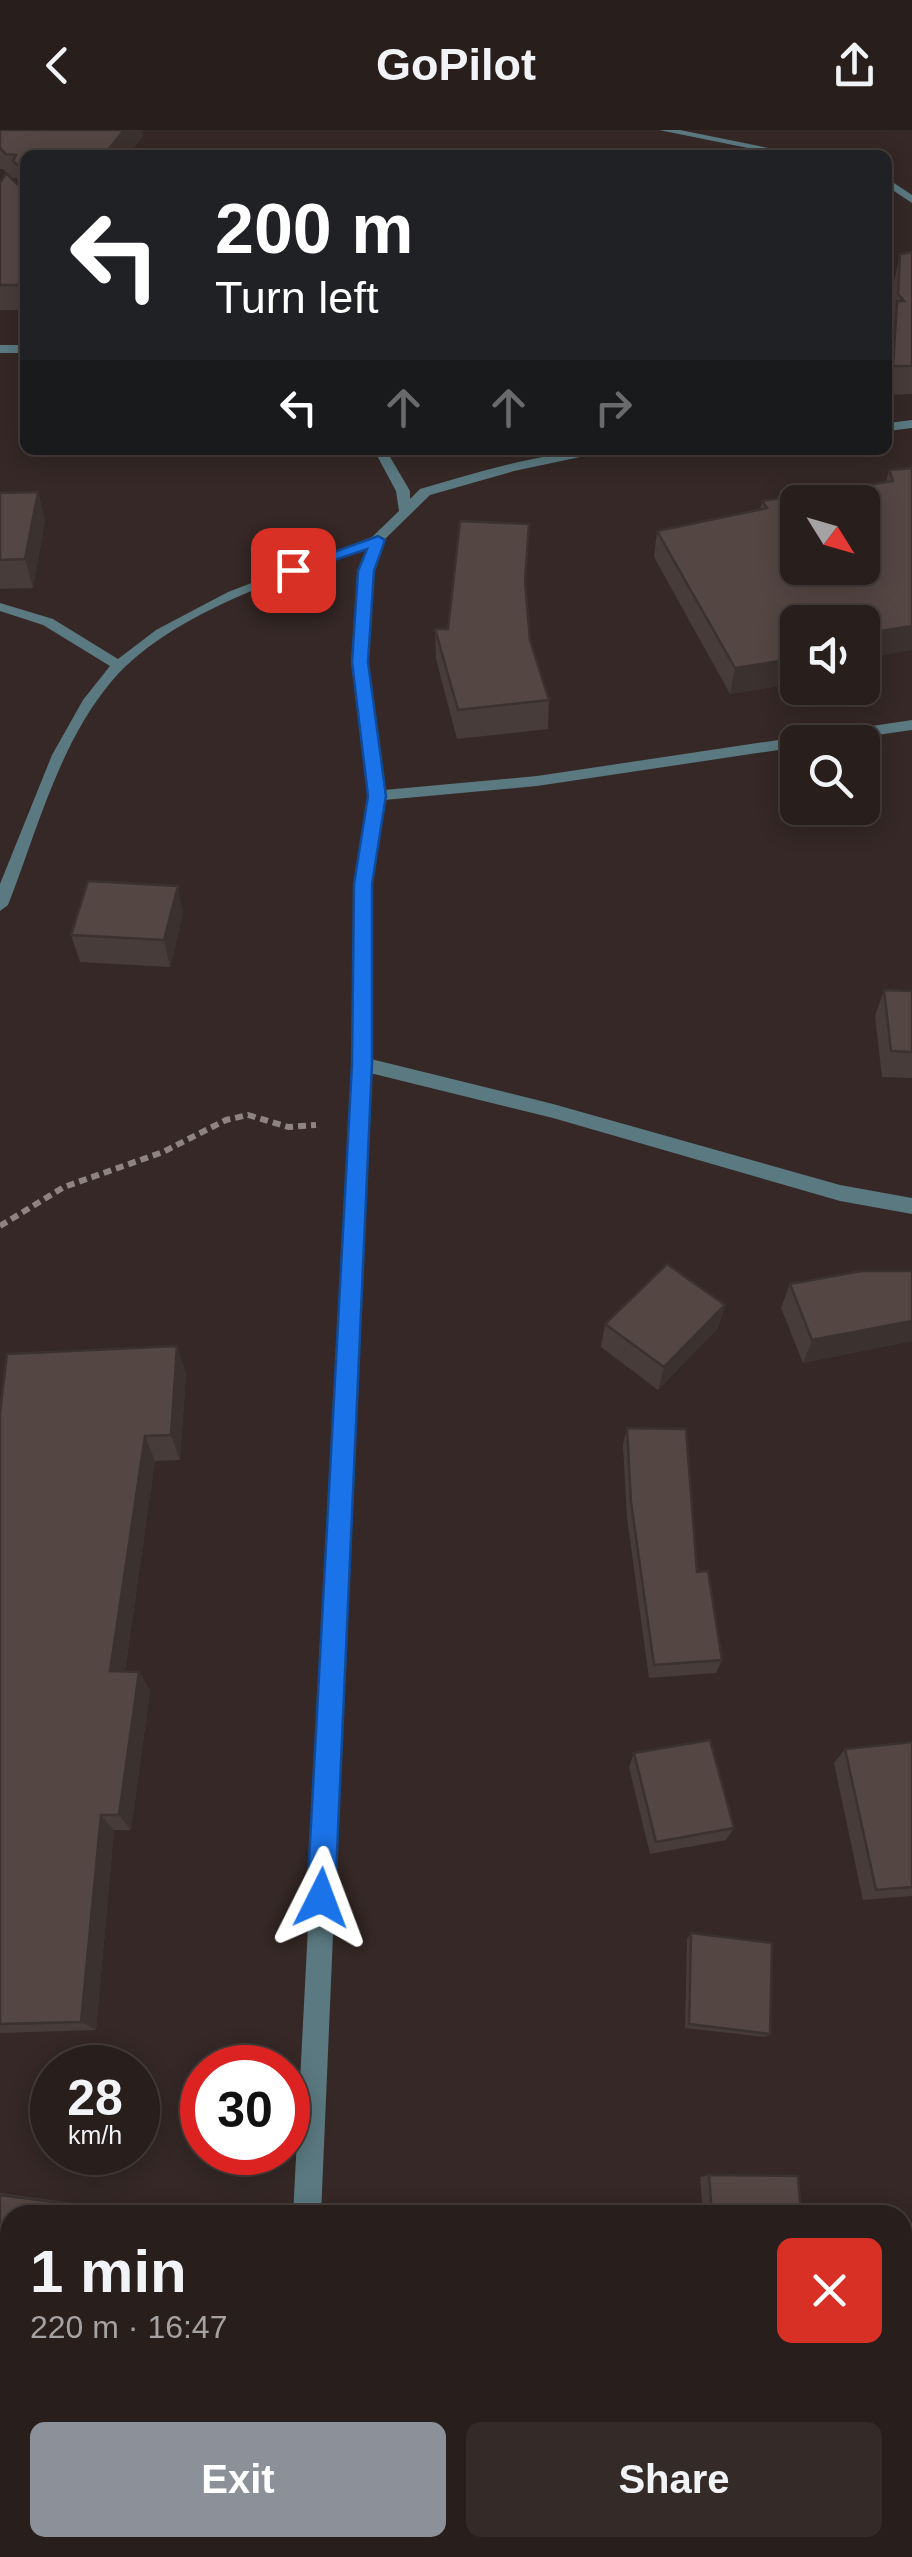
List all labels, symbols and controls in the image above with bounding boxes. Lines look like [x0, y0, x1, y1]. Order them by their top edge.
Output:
icon: back [30, 38, 85, 93]
icon: share [827, 38, 882, 93]
text: GoPilot [376, 39, 536, 90]
icon: left [50, 190, 180, 320]
text: 200 m [215, 190, 413, 268]
text: Turn left [215, 272, 378, 323]
icon: left [271, 380, 326, 435]
icon: ahead [376, 380, 431, 435]
icon: ahead [481, 380, 536, 435]
icon: right [586, 380, 641, 435]
north arrow [780, 485, 880, 585]
map controls [780, 485, 880, 825]
pin [251, 528, 336, 613]
icon: arrive [266, 543, 321, 598]
button: sound [780, 605, 880, 705]
button: search [780, 725, 880, 825]
position arrow [269, 1846, 373, 1950]
speed limit sign: 30 [180, 2045, 310, 2175]
text: 28 [67, 2070, 123, 2126]
text: km/h [68, 2121, 122, 2149]
text: 1 min [30, 2238, 187, 2305]
button: close [777, 2238, 882, 2343]
text: 220 m · 16:47 [30, 2309, 227, 2345]
button: Exit [30, 2422, 446, 2537]
button: Share [466, 2422, 882, 2537]

